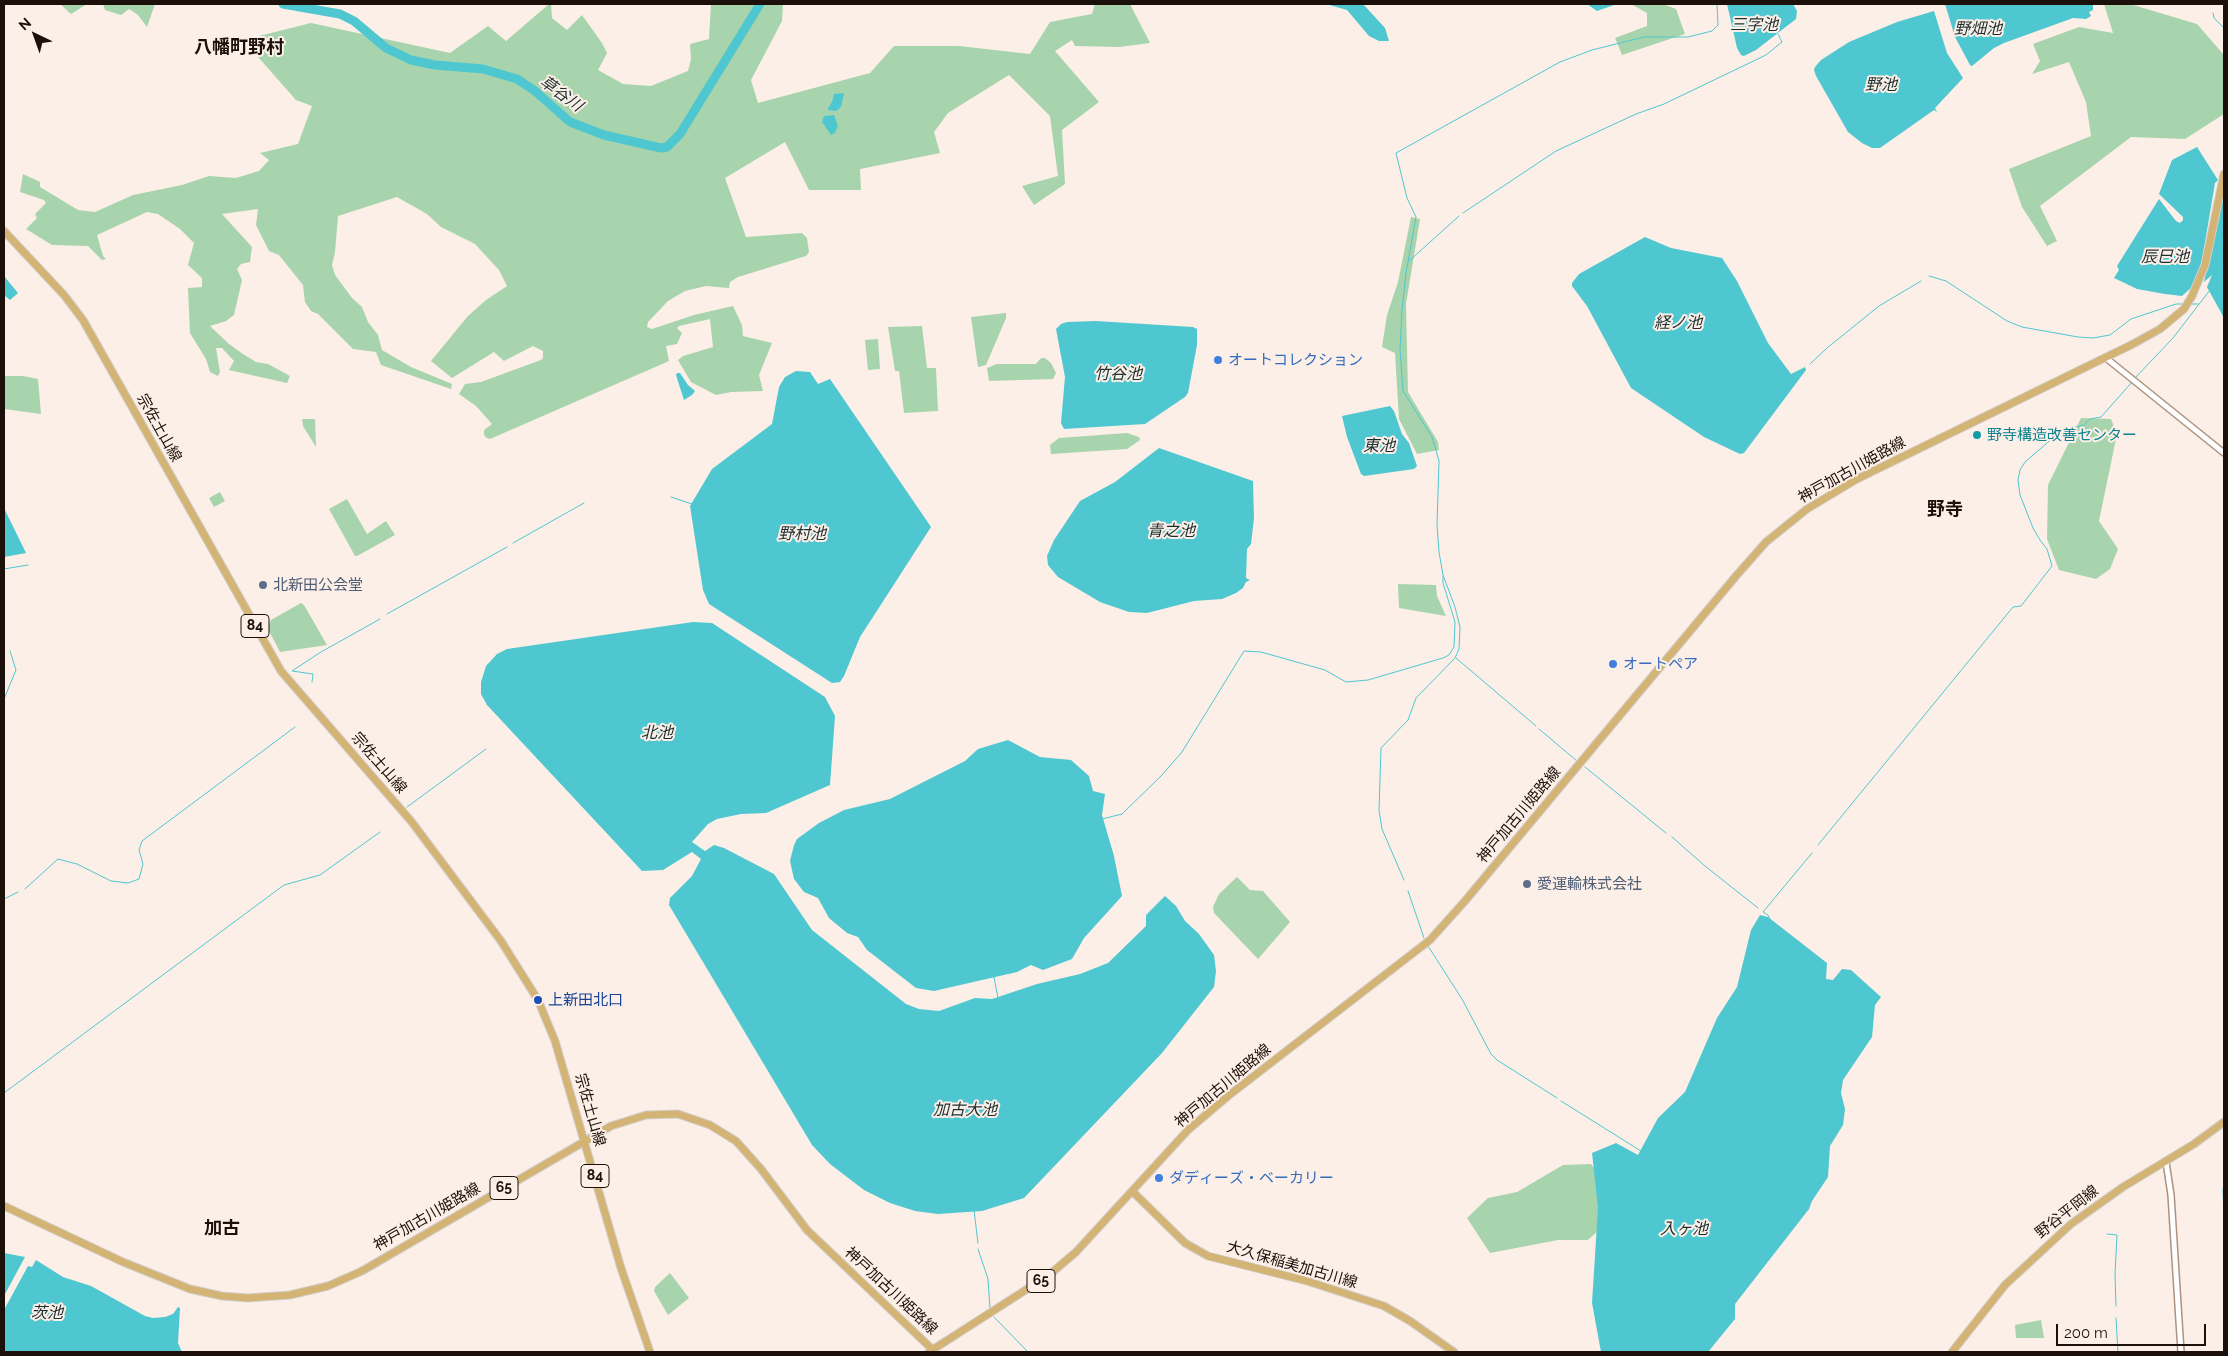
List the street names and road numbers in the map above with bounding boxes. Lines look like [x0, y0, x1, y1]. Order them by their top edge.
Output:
street label: 宗佐土山線 [133, 391, 185, 465]
street label: 神戸加古川姫路線 [1795, 433, 1909, 507]
road number: 84 [241, 614, 269, 638]
street label: 宗佐土山線 [348, 729, 410, 797]
street label: 神戸加古川姫路線 [1474, 763, 1564, 867]
street label: 神戸加古川姫路線 [1171, 1041, 1275, 1131]
street label: 宗佐土山線 [571, 1071, 609, 1149]
road number: 84 [581, 1164, 609, 1188]
road number: 65 [490, 1176, 518, 1200]
street label: 神戸加古川姫路線 [371, 1179, 483, 1255]
street label: 野谷平岡線 [2032, 1182, 2102, 1242]
street label: 大久保稲美加古川線 [1225, 1238, 1359, 1292]
street label: 神戸加古川姫路線 [841, 1243, 941, 1339]
road number: 65 [1027, 1270, 1055, 1292]

